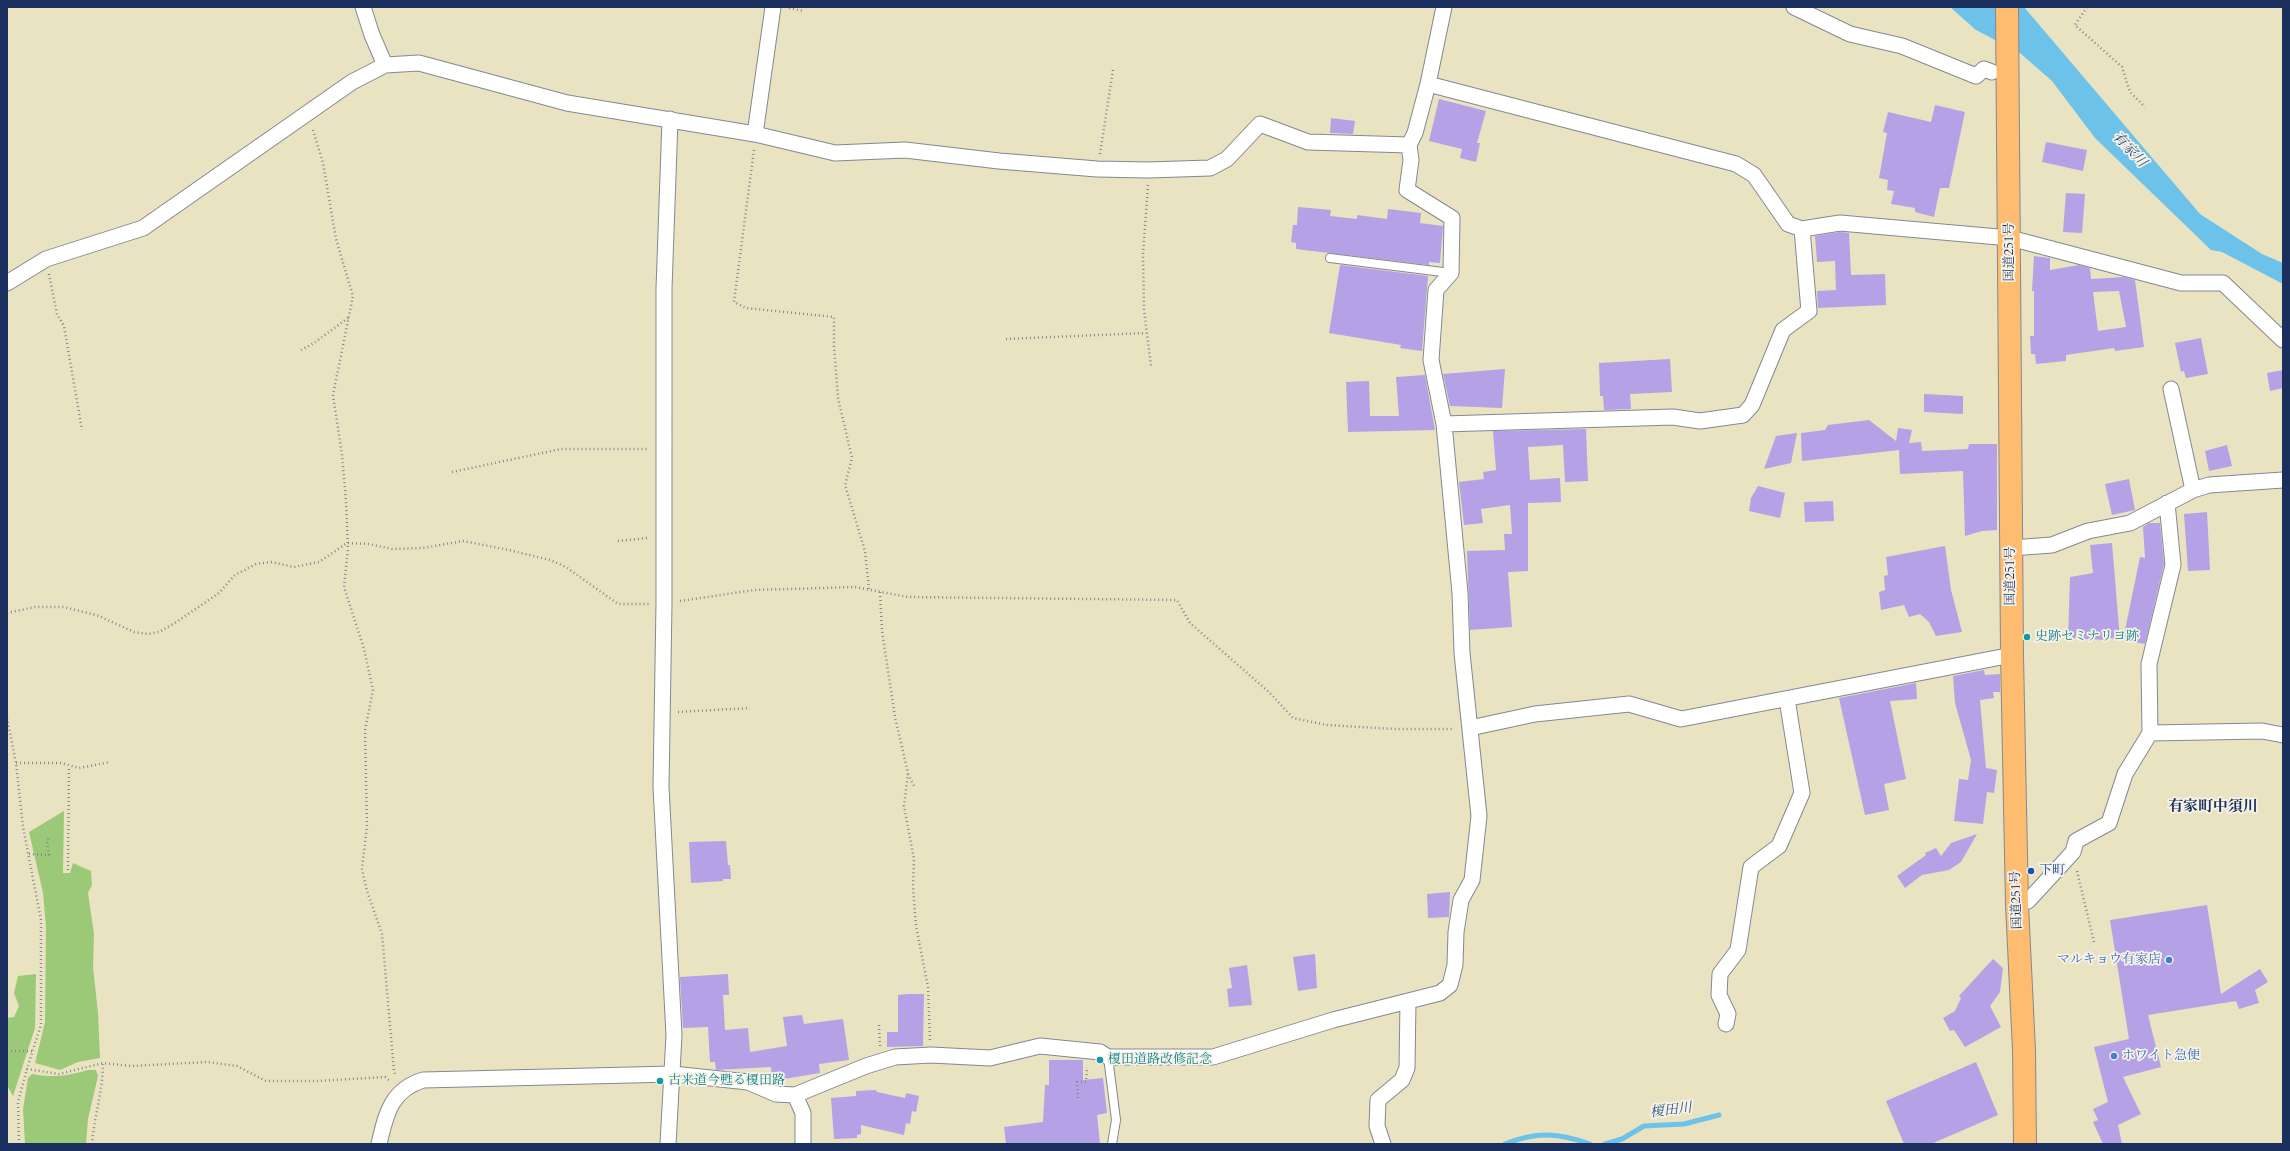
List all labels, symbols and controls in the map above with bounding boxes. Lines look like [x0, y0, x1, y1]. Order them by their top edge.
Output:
water label: 有家川 [2109, 129, 2149, 171]
street label: 国道251号 [2002, 223, 2018, 281]
street label: 国道251号 [2003, 547, 2019, 605]
place label: 史跡セミナリヨ跡 [2035, 629, 2139, 645]
marker: 史跡セミナリヨ跡 [2022, 632, 2032, 642]
district label: 有家町中須川 [2168, 799, 2258, 817]
place label: 下町 [2039, 863, 2065, 879]
marker: 下町 [2026, 866, 2036, 876]
street label: 国道251号 [2008, 870, 2026, 930]
place label: マルキョウ有家店 [2057, 952, 2161, 968]
marker: マルキョウ有家店 [2164, 955, 2174, 965]
place label: ホワイト急便 [2122, 1048, 2200, 1064]
marker: ホワイト急便 [2109, 1051, 2119, 1061]
place label: 榎田道路改修記念 [1108, 1052, 1212, 1068]
marker: 榎田道路改修記念 [1095, 1055, 1105, 1065]
place label: 古来道今甦る榎田路 [668, 1073, 785, 1089]
marker: 古来道今甦る榎田路 [655, 1076, 665, 1086]
water label: 榎田川 [1649, 1100, 1693, 1122]

